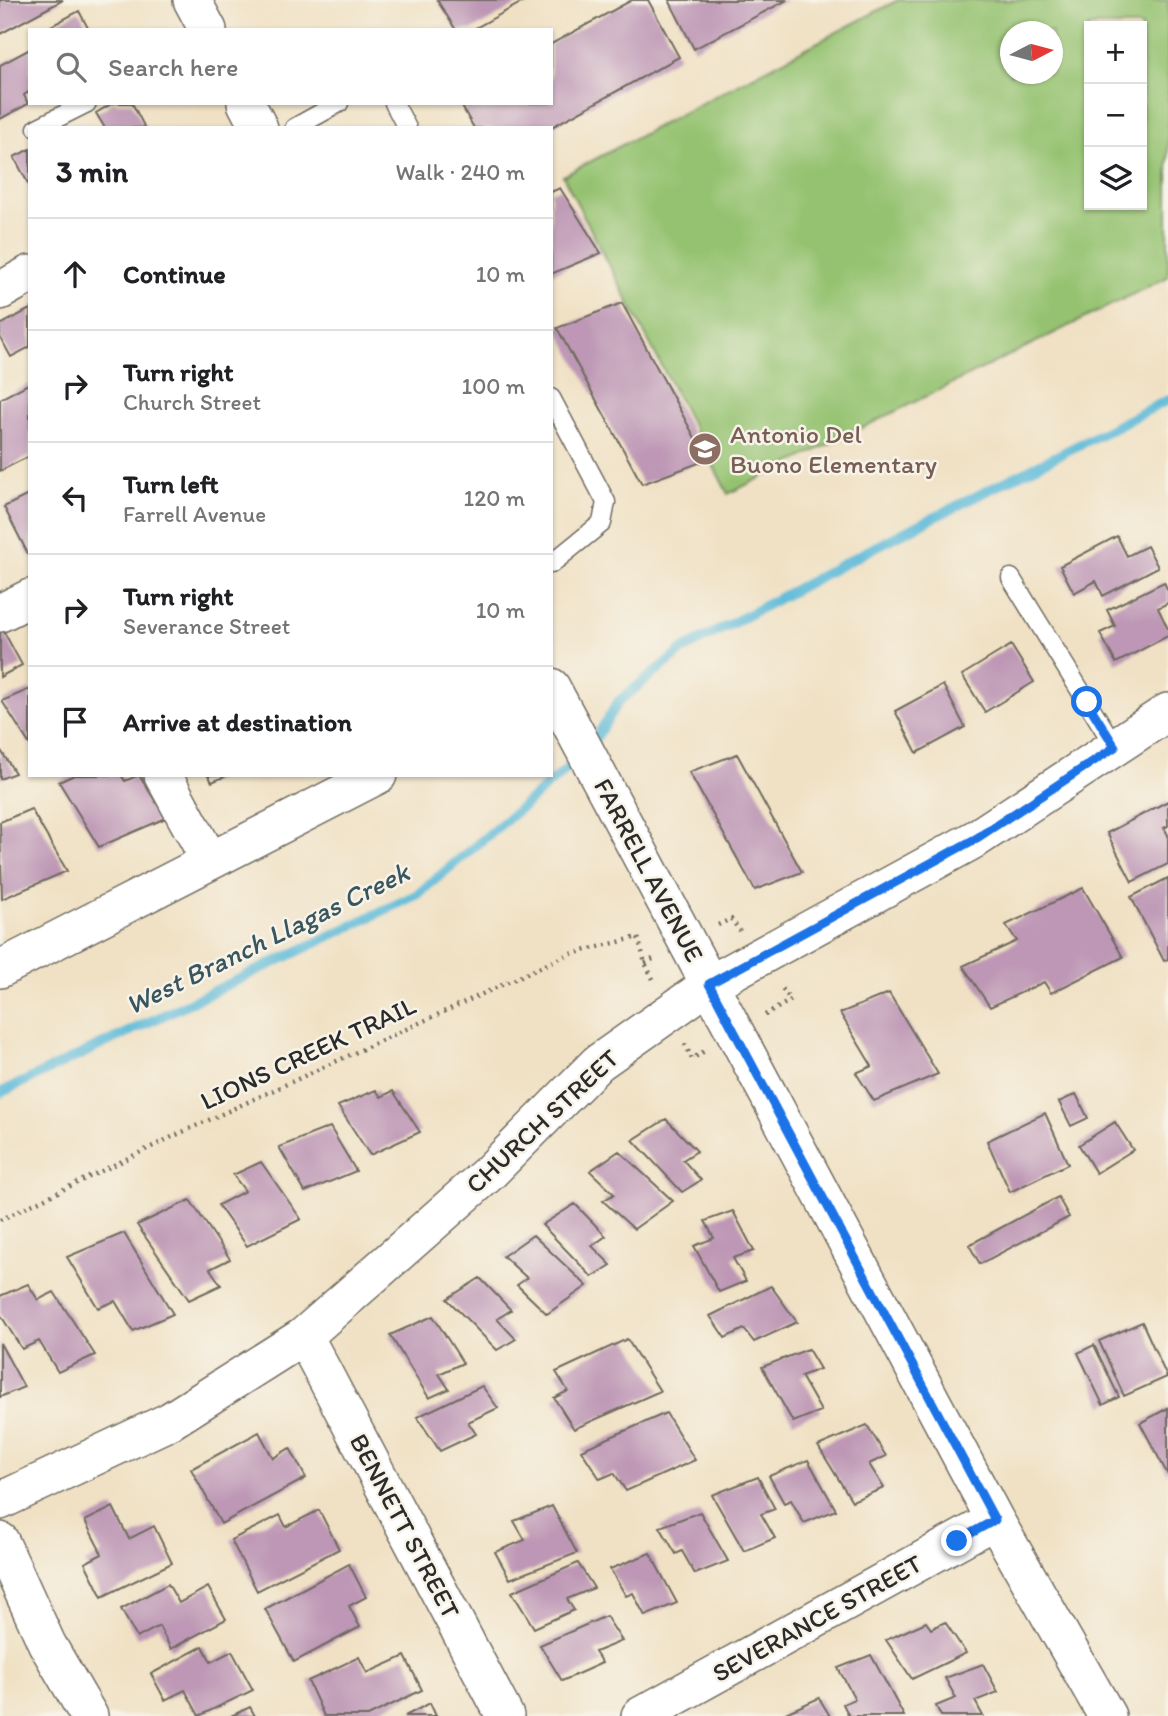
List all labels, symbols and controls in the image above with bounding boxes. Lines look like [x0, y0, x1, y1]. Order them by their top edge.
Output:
north arrow [1000, 21, 1063, 84]
map controls [1084, 21, 1147, 210]
button: + [1084, 21, 1147, 84]
search box [28, 28, 553, 105]
icon: search [52, 48, 90, 86]
text: Search here [108, 51, 238, 83]
button: − [1084, 84, 1147, 147]
button: layers [1084, 147, 1147, 210]
text: 3 min [56, 153, 128, 190]
text: Walk · 240 m [395, 158, 525, 186]
icon: ahead [56, 255, 94, 293]
text: Continue [123, 258, 226, 290]
text: 10 m [476, 260, 525, 288]
text: Turn right [123, 356, 234, 388]
icon: right [56, 367, 94, 405]
text: 100 m [461, 372, 525, 400]
text: Church Street [123, 388, 261, 416]
place label: Antonio Del Buono Elementary [730, 418, 937, 480]
school or university icon: Antonio Del Buono Elementary [686, 430, 724, 468]
text: Turn left [123, 468, 219, 500]
icon: left [56, 479, 94, 517]
text: 120 m [464, 484, 525, 512]
text: Farrell Avenue [123, 500, 266, 528]
text: Turn right [123, 580, 234, 612]
icon: right [56, 591, 94, 629]
text: 10 m [476, 596, 525, 624]
text: Severance Street [123, 612, 290, 640]
route start [1071, 686, 1102, 717]
icon: arrive [56, 703, 94, 741]
text: Arrive at destination [123, 706, 352, 738]
street label: FARRELL AVENUE [587, 773, 711, 967]
water label: West Branch Llagas Creek [120, 854, 416, 1022]
street label: LIONS CREEK TRAIL [195, 989, 421, 1117]
street label: CHURCH STREET [459, 1042, 625, 1200]
street label: BENNETT STREET [343, 1428, 467, 1624]
route end [941, 1525, 972, 1556]
street label: SEVERANCE STREET [707, 1547, 928, 1689]

